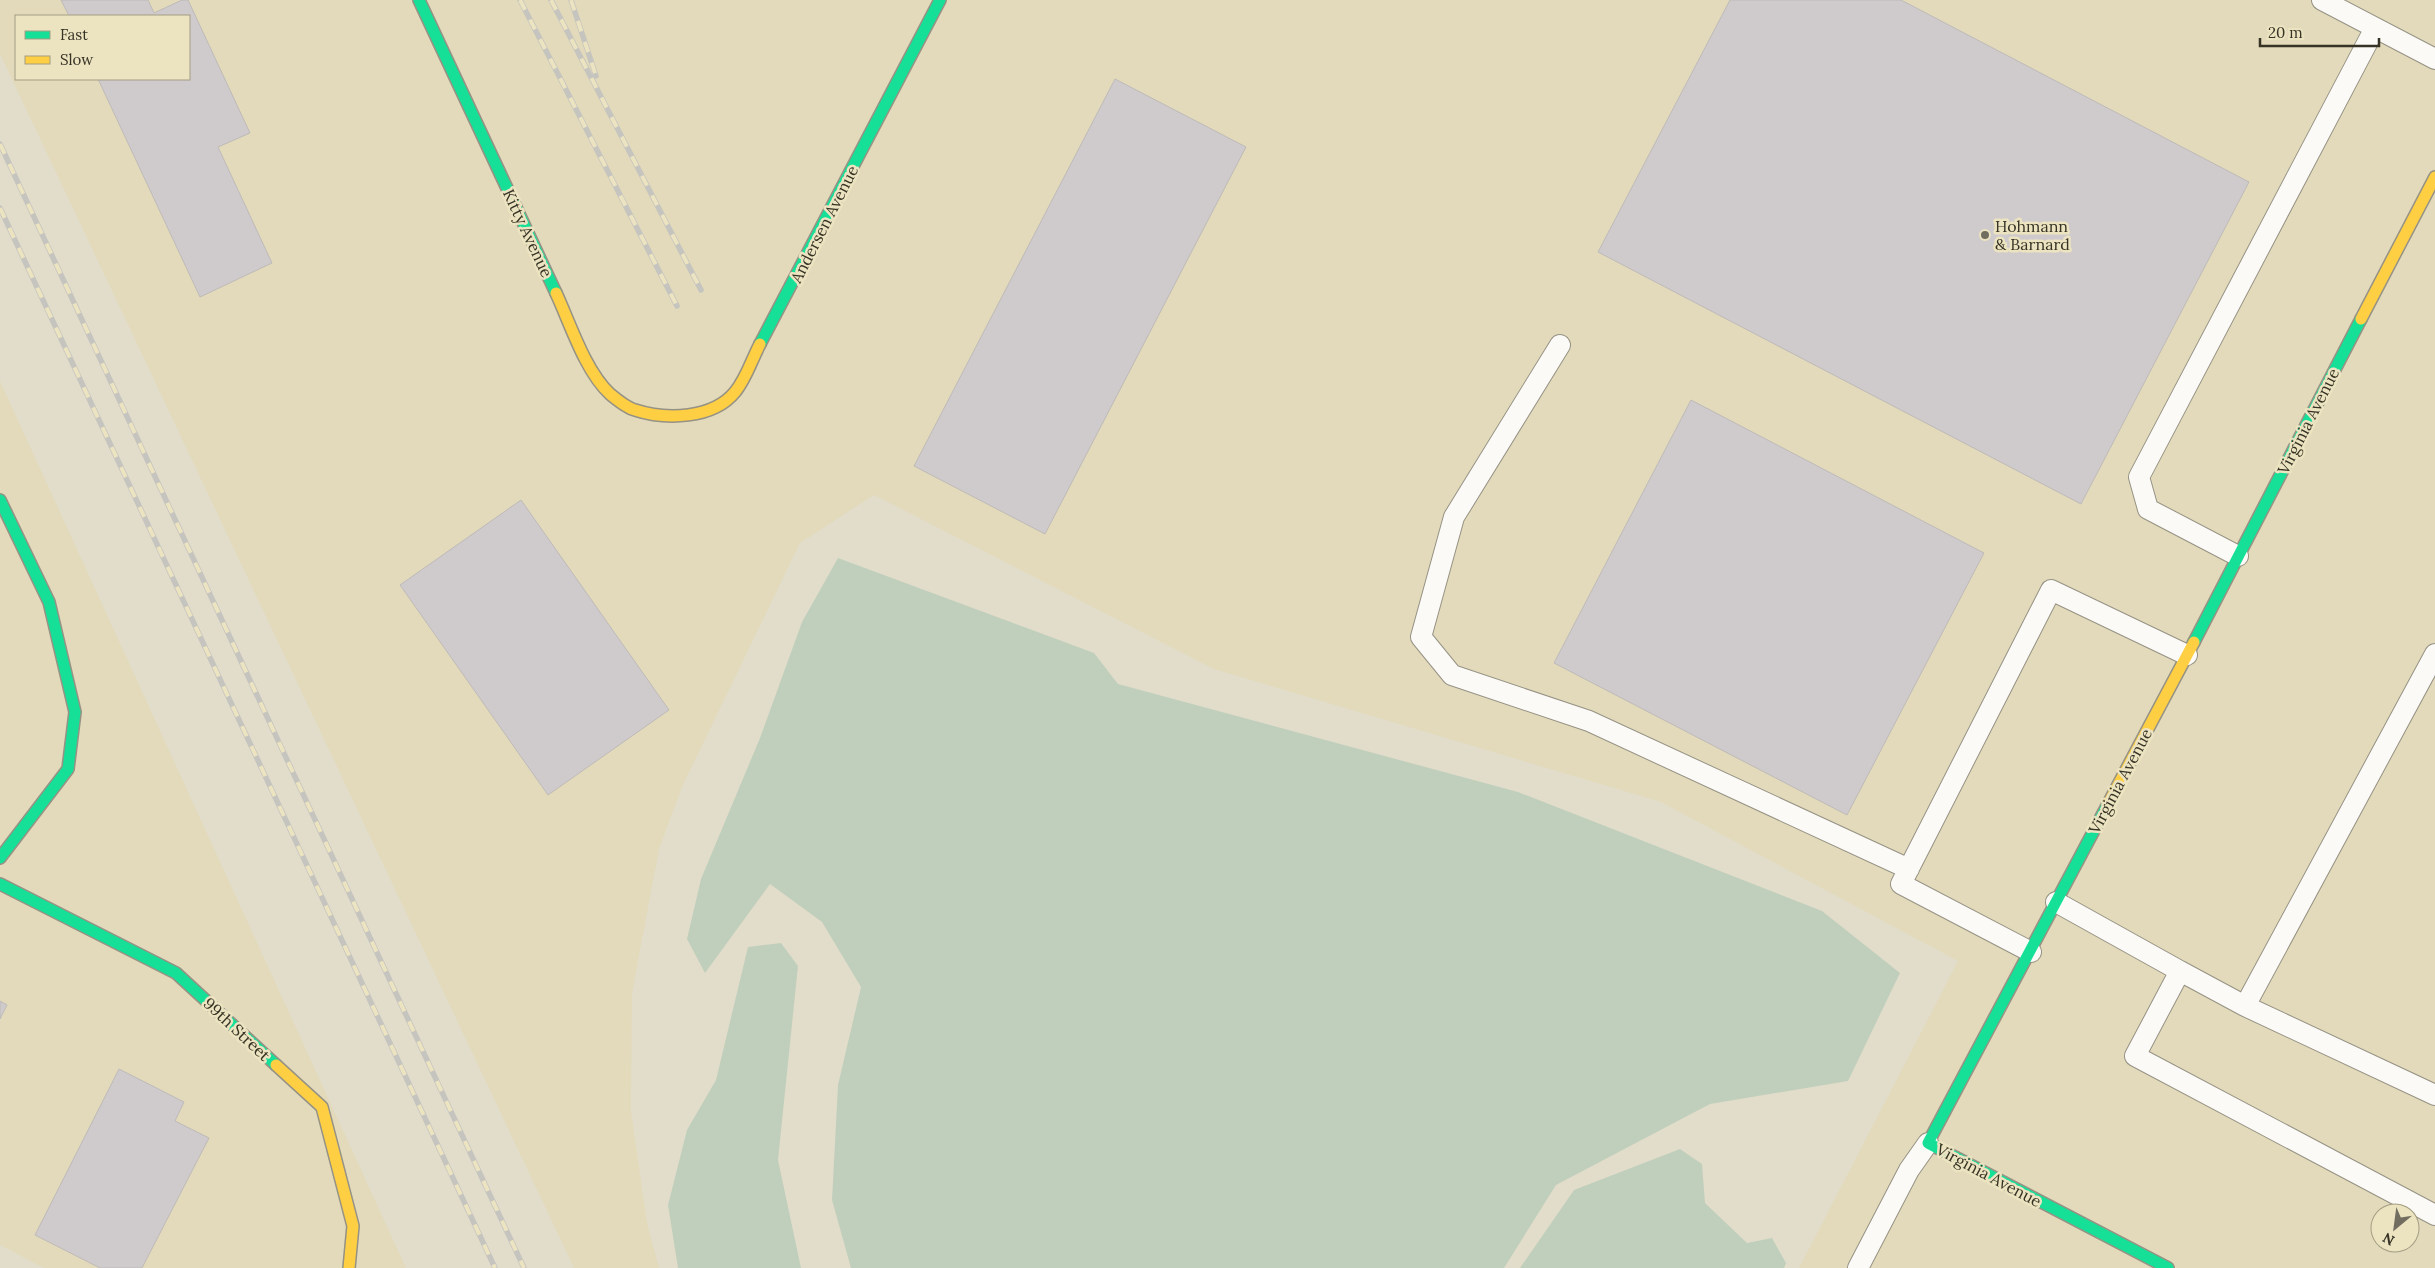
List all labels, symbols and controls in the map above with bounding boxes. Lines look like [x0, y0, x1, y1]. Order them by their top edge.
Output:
legend [15, 15, 190, 80]
scale bar [2260, 15, 2379, 47]
text: 20 m [2268, 23, 2303, 42]
text: Fast [60, 25, 88, 44]
text: Slow [60, 50, 93, 69]
street label: Andersen Avenue [785, 162, 862, 287]
street label: Kitty Avenue [499, 186, 557, 281]
place label: Hohmann & Barnard [1995, 216, 2070, 254]
marker: Hohmann & Barnard [1979, 229, 1991, 241]
street label: Virginia Avenue [2272, 364, 2343, 478]
street label: Virginia Avenue [2083, 725, 2156, 838]
street label: 99th Street [200, 993, 275, 1065]
street label: Virginia Avenue [1932, 1138, 2045, 1211]
north arrow [2370, 1203, 2420, 1253]
text: N [2379, 1229, 2398, 1250]

